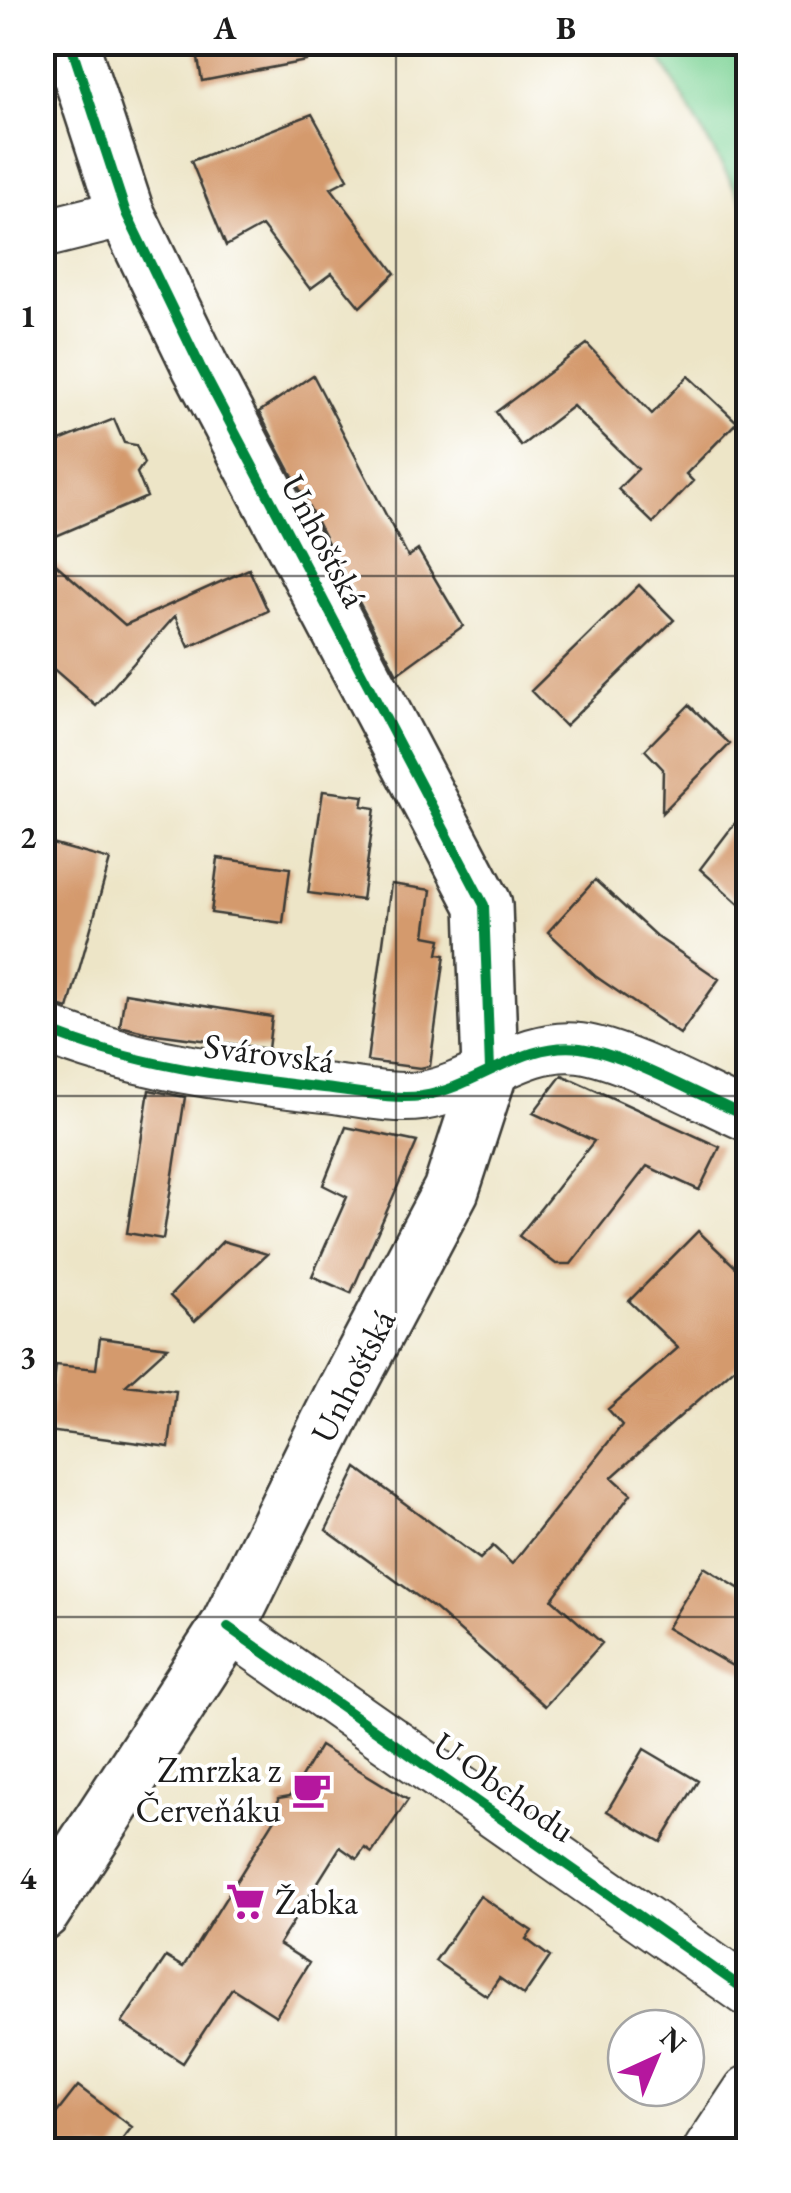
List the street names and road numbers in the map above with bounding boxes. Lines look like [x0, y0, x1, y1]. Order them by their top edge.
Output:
street label: Unhošťská [271, 467, 378, 615]
street label: Svárovská [202, 1022, 337, 1083]
street label: Unhošťská [300, 1302, 405, 1450]
street label: U Obchodu [424, 1721, 585, 1852]

